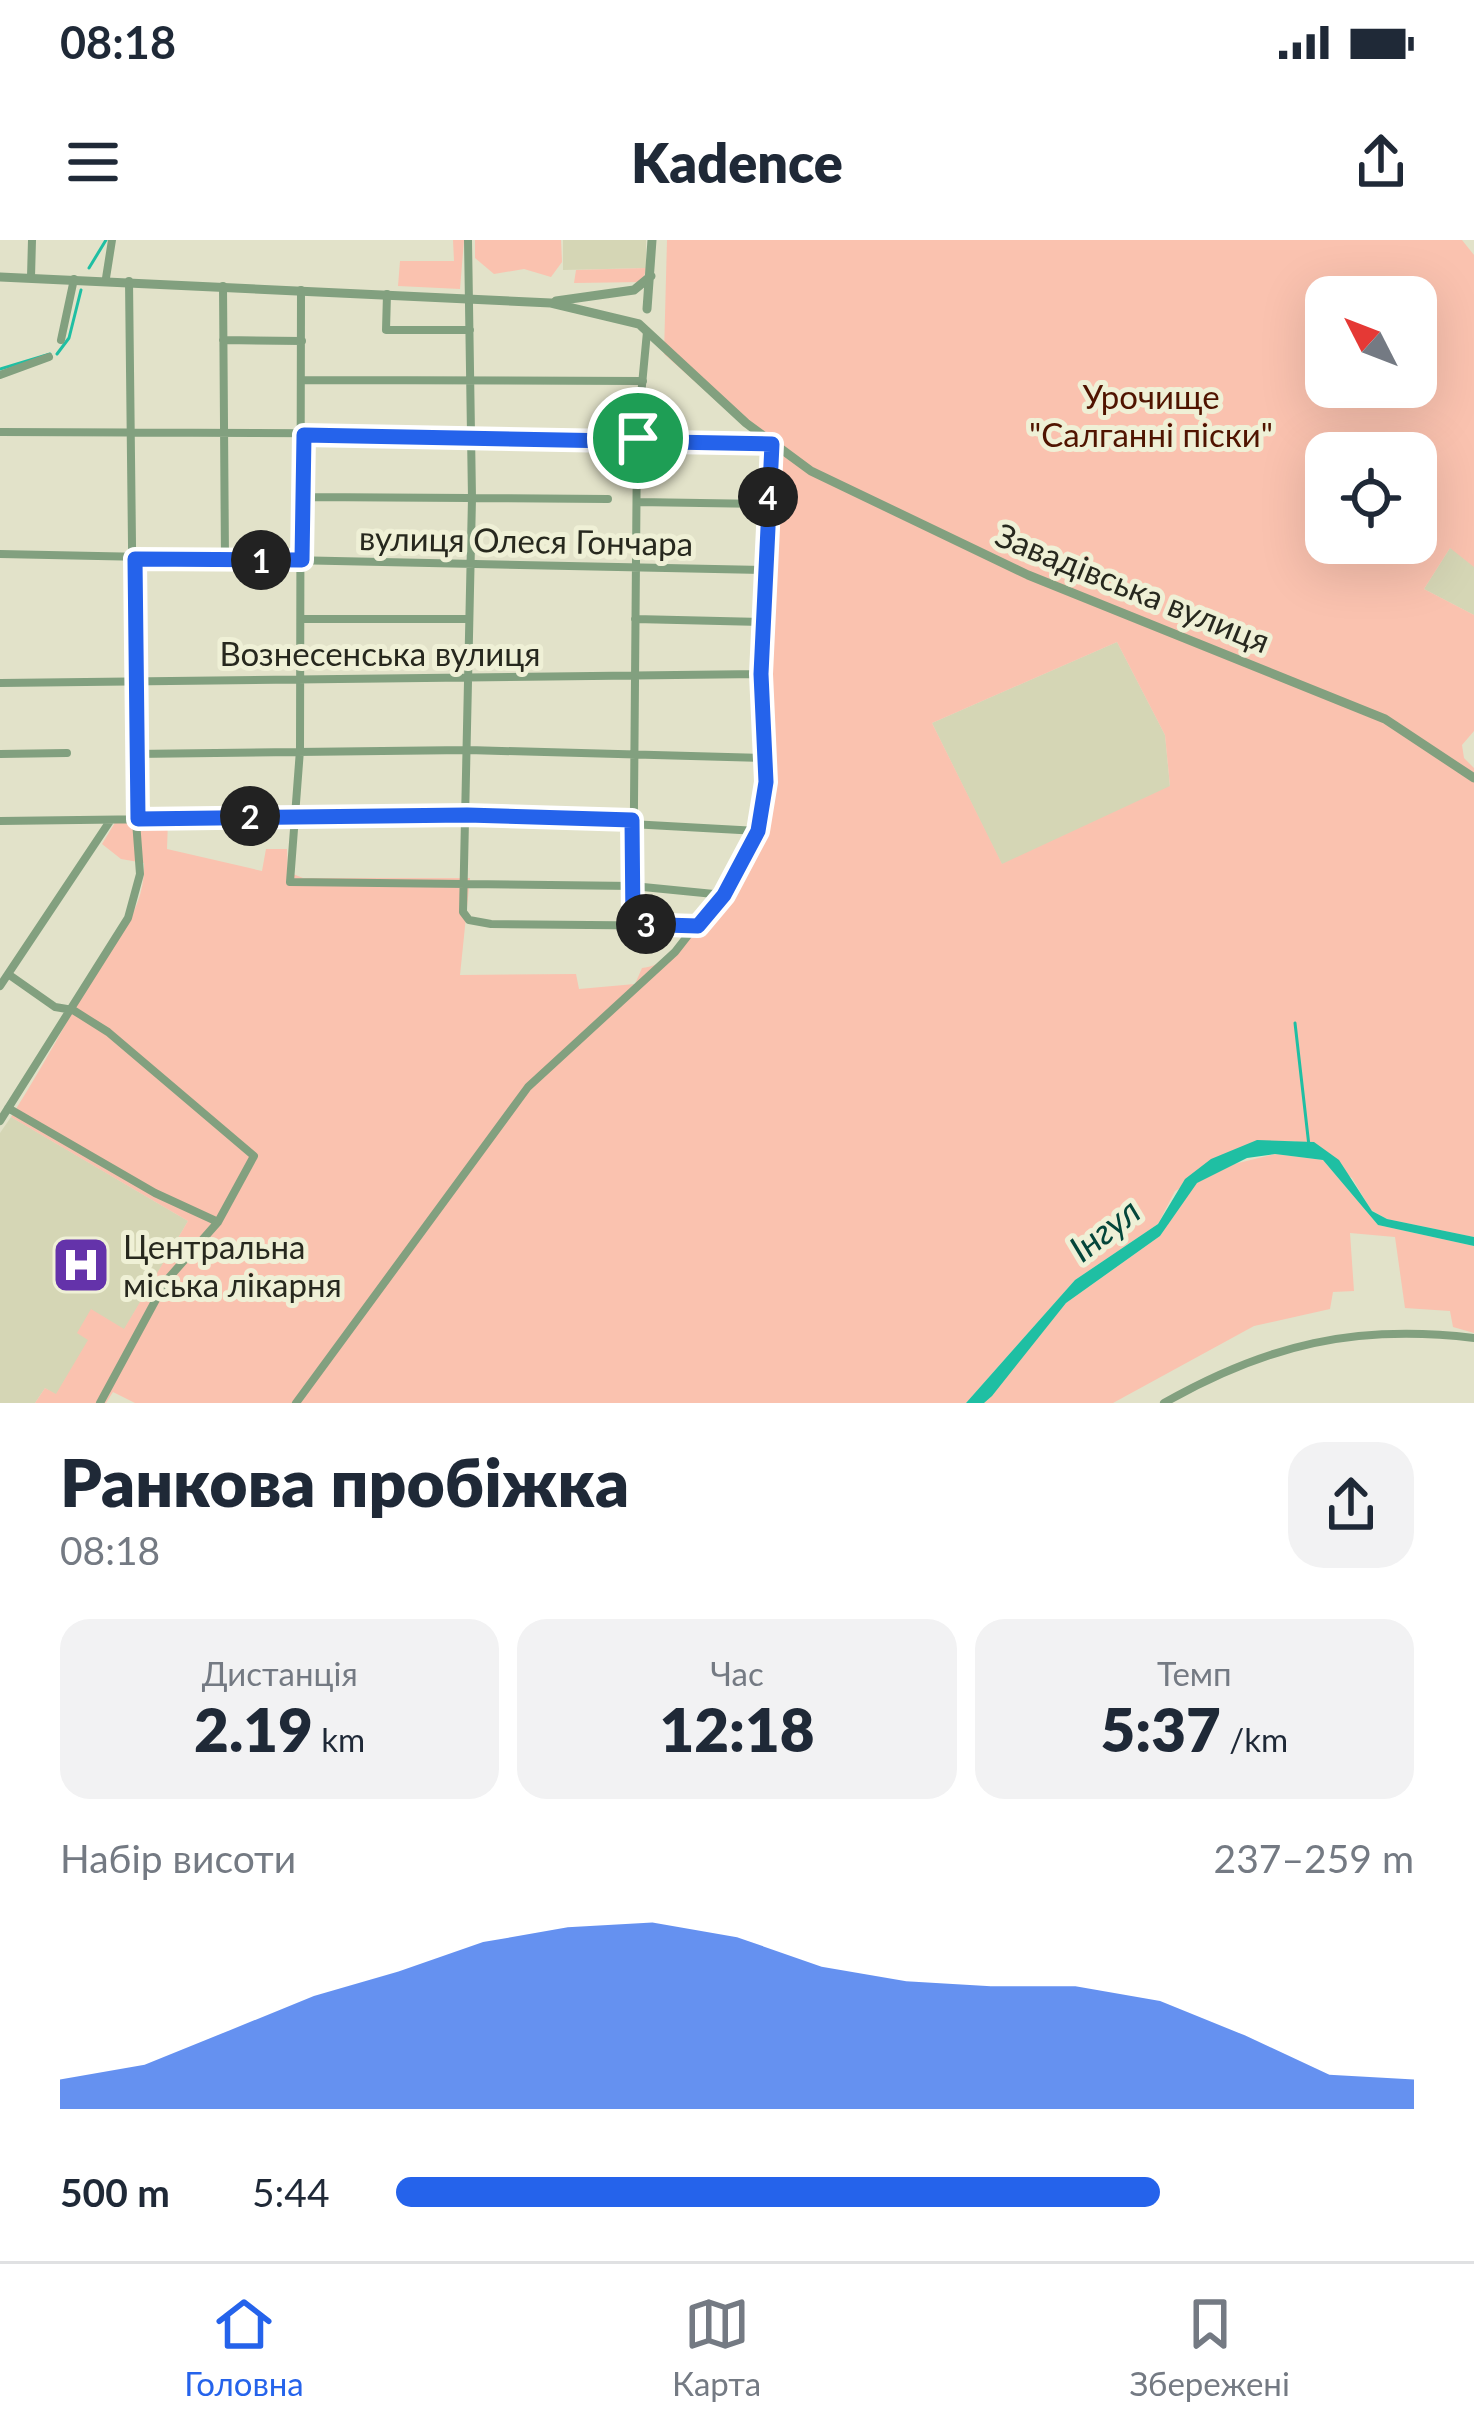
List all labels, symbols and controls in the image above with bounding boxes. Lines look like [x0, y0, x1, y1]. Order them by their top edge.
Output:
text: 08:18 [60, 15, 176, 69]
icon: menu [60, 129, 126, 195]
icon: share [1348, 129, 1414, 195]
text: Kadence [631, 130, 843, 195]
north arrow [1305, 276, 1437, 408]
map controls [1305, 276, 1437, 564]
park label: Урочище "Салганні піски" [1029, 376, 1273, 454]
pin [587, 387, 689, 489]
icon: arrive [605, 405, 671, 471]
button: locate [1305, 432, 1437, 564]
pin: 4 [738, 467, 798, 527]
text: 4 [758, 477, 778, 517]
street label: Завадівська вулиця [990, 514, 1276, 660]
street label: вулиця Олеся Гончара [359, 517, 693, 563]
pin: 1 [231, 530, 291, 590]
text: 1 [251, 540, 271, 580]
street label: Вознесенська вулиця [219, 633, 541, 673]
pin: 2 [220, 786, 280, 846]
text: 2 [240, 796, 260, 836]
pin: 3 [616, 894, 676, 954]
text: 3 [636, 904, 656, 944]
water label: Інгул [1060, 1188, 1148, 1270]
place label: Центральна міська лікарня [123, 1226, 342, 1304]
hospital icon: Центральна міська лікарня [50, 1234, 112, 1296]
text: Ранкова пробіжка [60, 1442, 629, 1521]
button: share [1288, 1442, 1414, 1568]
text: 08:18 [60, 1527, 160, 1573]
text: Дистанція [202, 1653, 358, 1693]
text: Час [710, 1653, 764, 1693]
text: Темп [1157, 1653, 1232, 1693]
text: 2.19 [194, 1693, 313, 1765]
text: 12:18 [659, 1693, 815, 1765]
text: 5:37 [1101, 1693, 1221, 1765]
text: km [313, 1719, 365, 1759]
text: /km [1221, 1719, 1288, 1759]
text: Набір висоти [60, 1835, 296, 1881]
text: 237–259 m [1214, 1835, 1414, 1881]
text: 500 m [60, 2169, 170, 2215]
text: 5:44 [252, 2169, 330, 2215]
tab: Головна [184, 2291, 304, 2403]
tab: Карта [672, 2291, 761, 2403]
tab: Збережені [1130, 2291, 1290, 2403]

